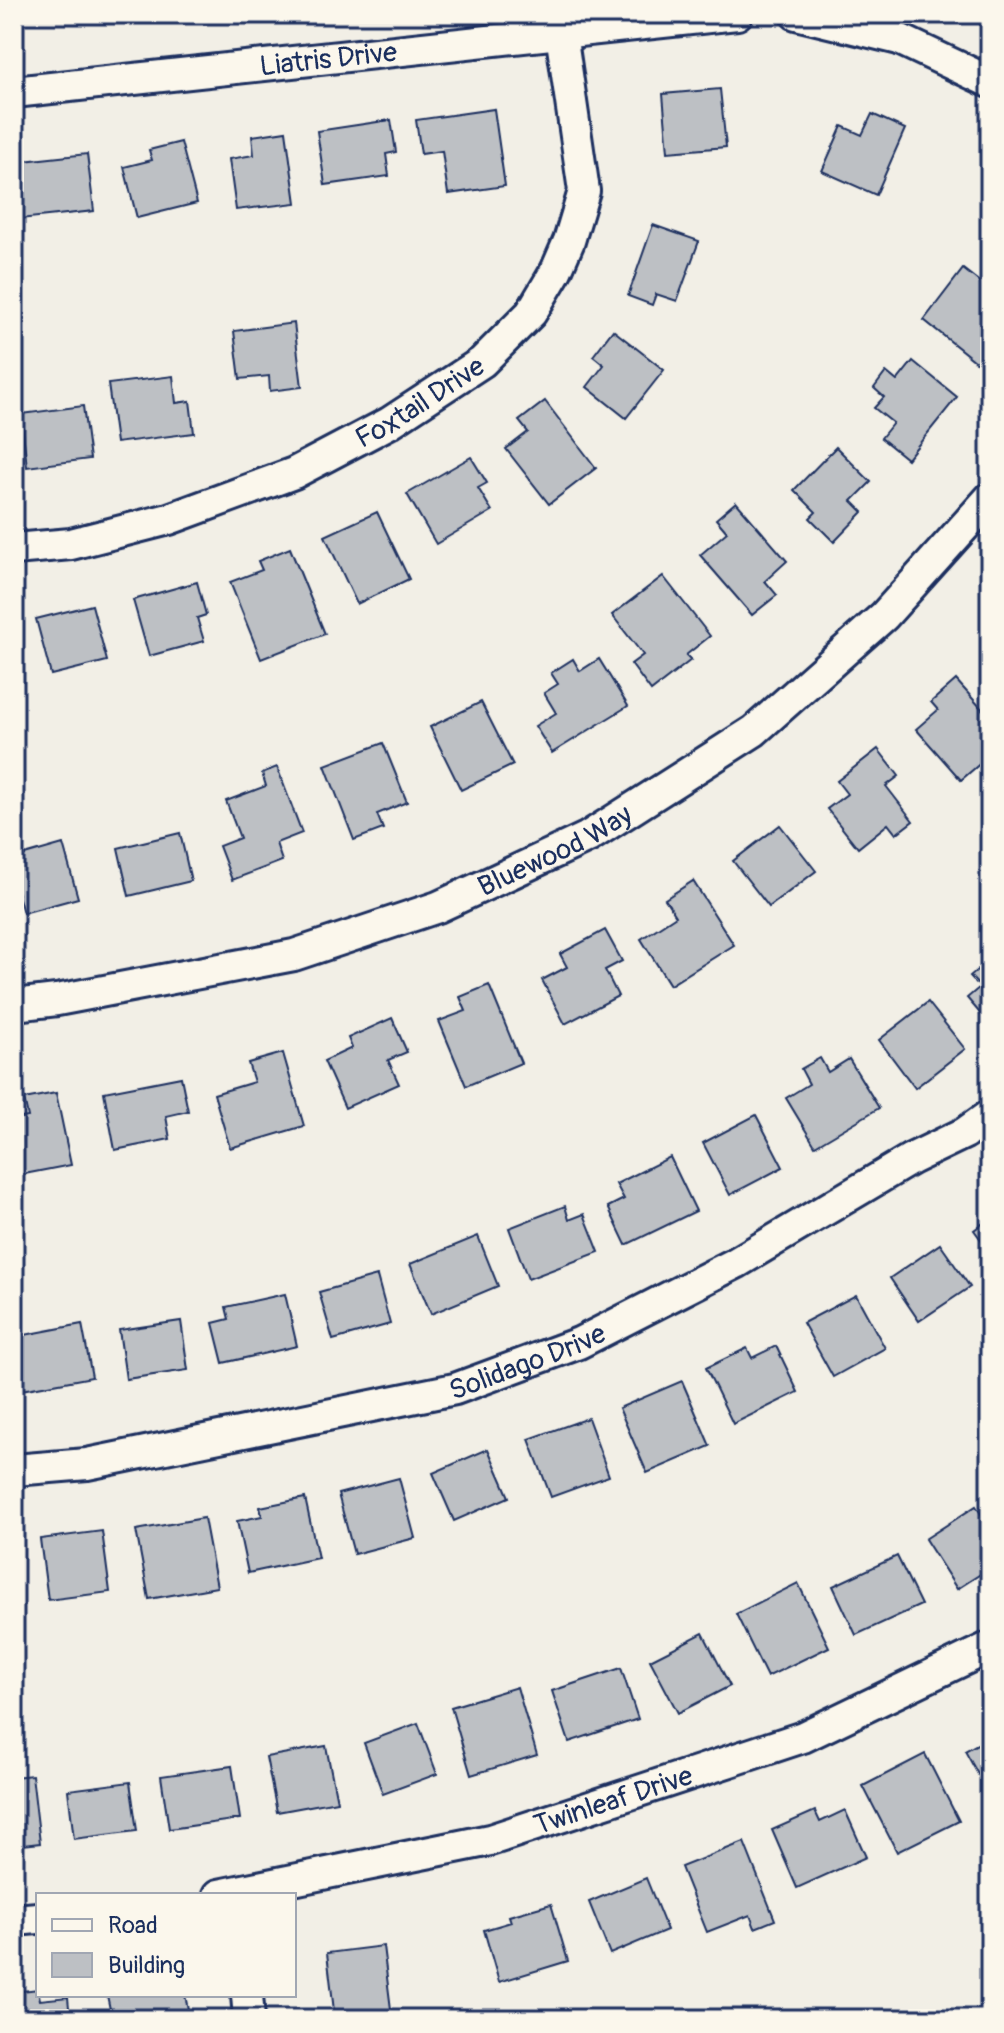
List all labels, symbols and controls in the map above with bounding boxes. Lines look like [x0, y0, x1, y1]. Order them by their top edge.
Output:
street label: Liatris Drive [258, 35, 399, 84]
street label: Foxtail Drive [350, 349, 492, 457]
street label: Bluewood Way [473, 798, 639, 905]
street label: Solidago Drive [445, 1316, 612, 1409]
street label: Twinleaf Drive [530, 1758, 697, 1843]
legend [36, 1893, 296, 1997]
text: Road [108, 1911, 158, 1940]
text: Building [108, 1951, 185, 1980]

